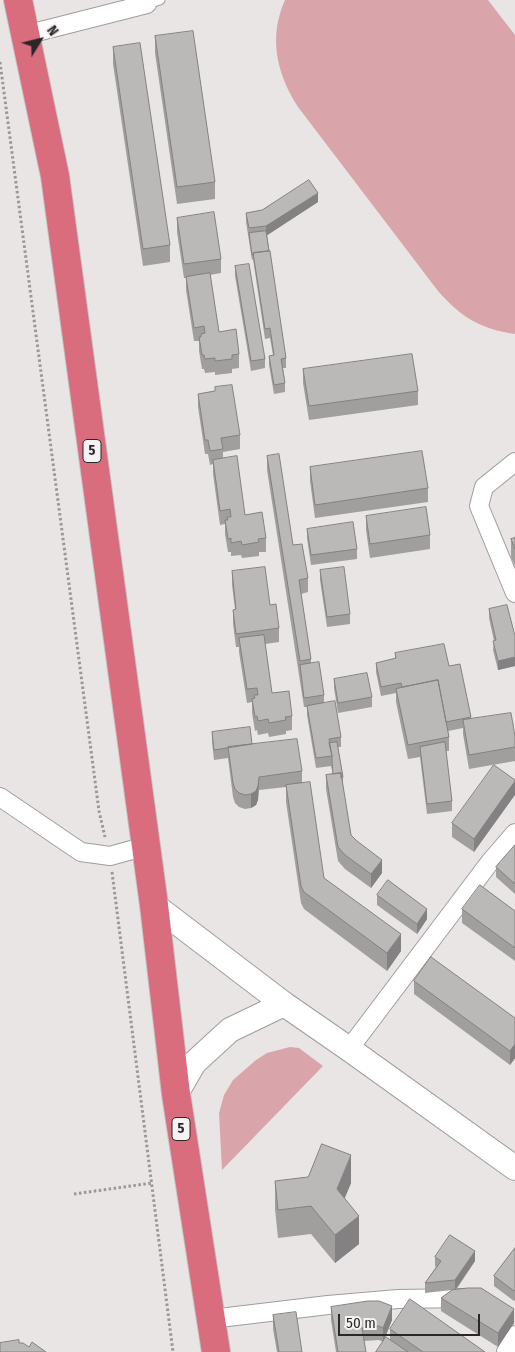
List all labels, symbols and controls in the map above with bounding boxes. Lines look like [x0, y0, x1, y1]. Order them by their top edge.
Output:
north arrow [15, 15, 65, 65]
text: N [43, 22, 62, 39]
road number: 5 [83, 440, 101, 462]
road number: 5 [172, 1118, 190, 1140]
scale bar [340, 1304, 482, 1336]
text: 50 m [346, 1314, 376, 1332]

